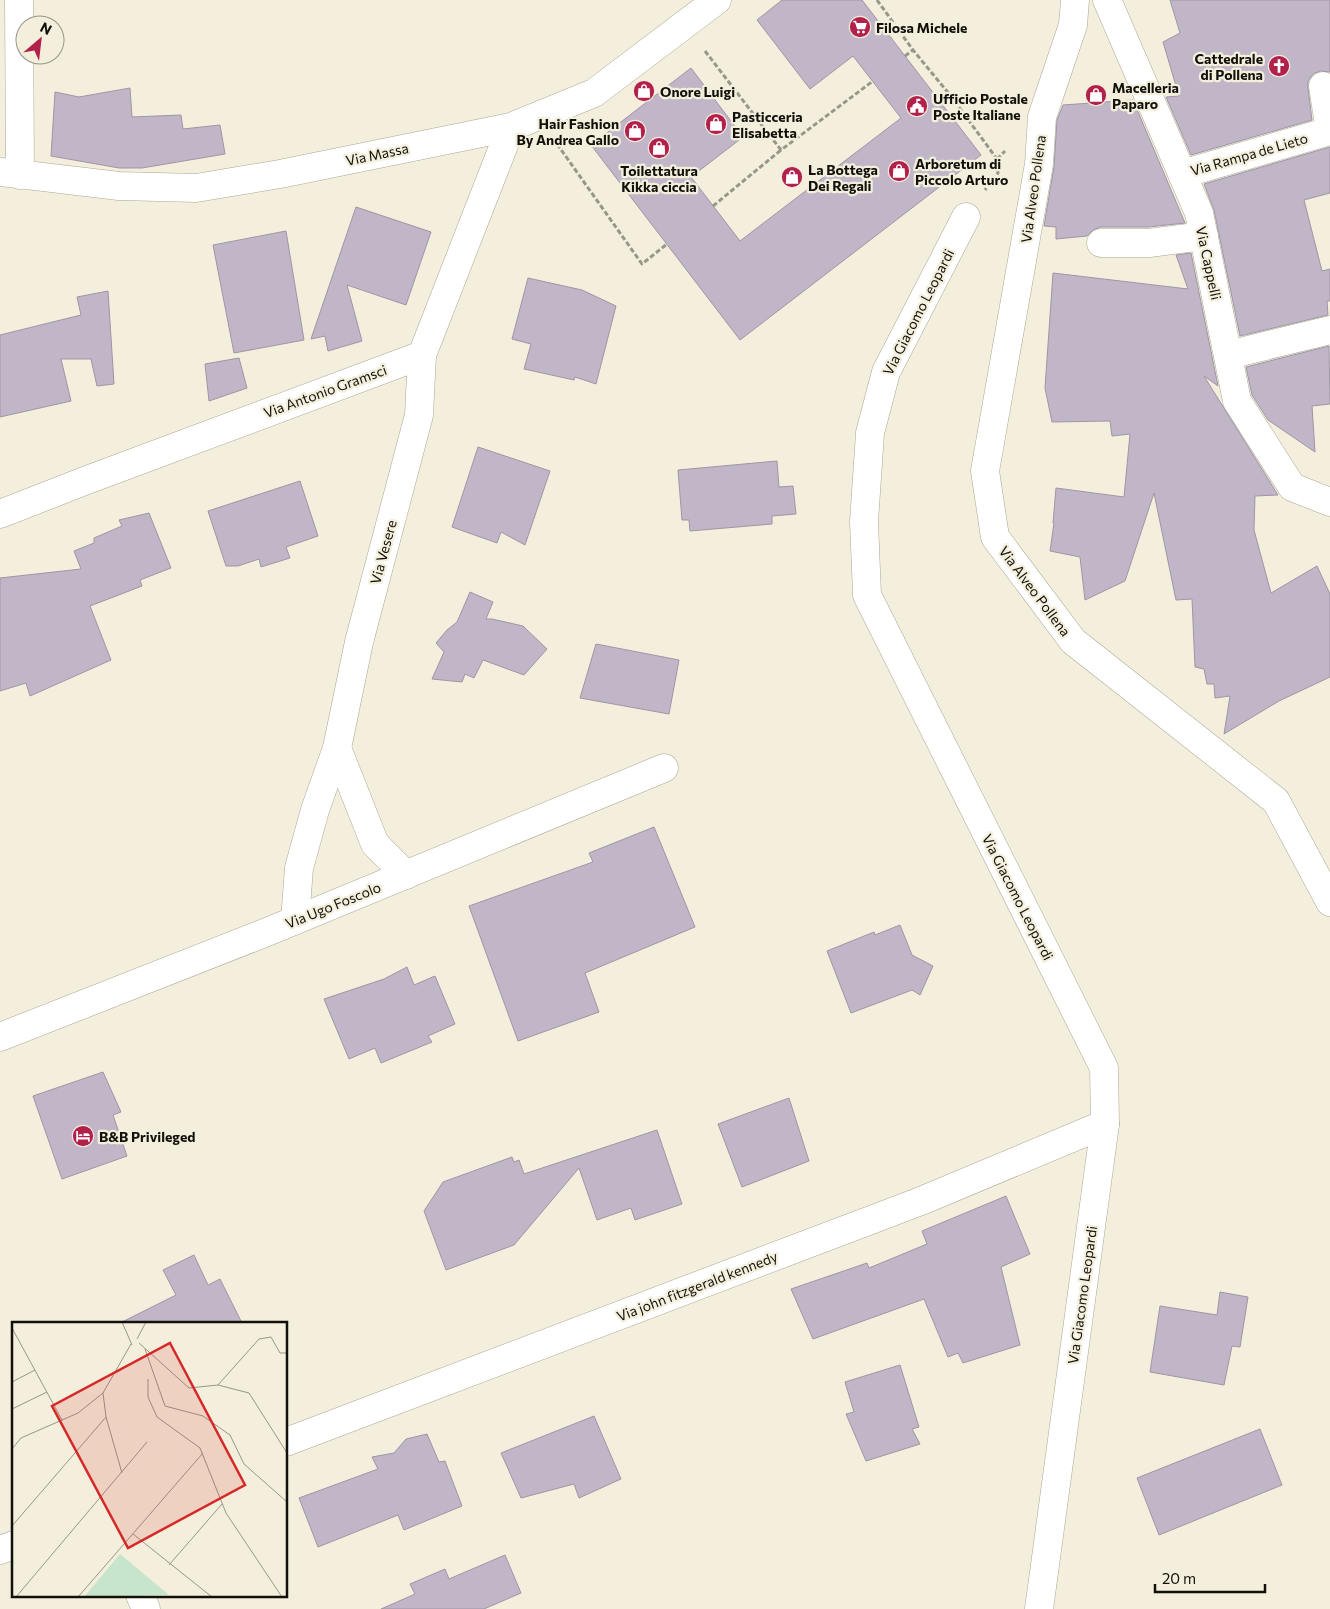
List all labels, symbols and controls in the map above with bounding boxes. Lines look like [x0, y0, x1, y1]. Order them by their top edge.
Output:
north arrow [15, 15, 65, 65]
supermarket icon: Filosa Michele [848, 15, 872, 39]
text: N [38, 18, 55, 38]
place label: Filosa Michele [876, 19, 967, 36]
place label: Cattedrale di Pollena [1195, 50, 1263, 83]
church icon: Cattedrale di Pollena [1267, 54, 1291, 78]
shop icon: Onore Luigi [632, 79, 656, 103]
place label: Macelleria Paparo [1112, 79, 1179, 112]
place label: Onore Luigi [660, 83, 735, 100]
shop icon: Macelleria Paparo [1084, 83, 1108, 107]
place label: Ufficio Postale Poste Italiane [933, 90, 1028, 123]
public building icon: Ufficio Postale Poste Italiane [905, 94, 929, 118]
place label: Pasticceria Elisabetta [732, 108, 803, 141]
shop icon: Pasticceria Elisabetta [704, 112, 728, 136]
place label: Hair Fashion By Andrea Gallo [517, 115, 619, 148]
shop icon: Hair Fashion By Andrea Gallo [623, 119, 647, 143]
street label: Via Rampa de Lieto [1188, 129, 1310, 179]
street label: Via Alveo Pollena [1017, 134, 1049, 244]
shop icon: Toilettatura Kikka ciccia [647, 136, 671, 160]
street label: Via Massa [344, 139, 410, 169]
place label: Arboretum di Piccolo Arturo [915, 155, 1008, 188]
shop icon: Arboretum di Piccolo Arturo [887, 159, 911, 183]
place label: La Bottega Dei Regali [808, 161, 878, 194]
place label: Toilettatura Kikka ciccia [620, 162, 698, 195]
shop icon: La Bottega Dei Regali [780, 165, 804, 189]
street label: Via Cappelli [1193, 225, 1225, 301]
street label: Via Giacomo Leopardi [879, 246, 957, 378]
street label: Via Antonio Gramsci [261, 361, 389, 421]
street label: Via Vesere [366, 518, 400, 586]
street label: Via Alveo Pollena [996, 543, 1074, 639]
street label: Via Giacomo Leopardi [979, 831, 1057, 963]
street label: Via Ugo Foscolo [283, 878, 383, 932]
hotel icon: B&B Privileged [71, 1124, 95, 1148]
place label: B&B Privileged [99, 1128, 195, 1145]
street label: Via Giacomo Leopardi [1064, 1225, 1100, 1365]
street label: Via john fitzgerald kennedy [614, 1247, 780, 1325]
inset map [12, 1322, 288, 1596]
scale bar [1155, 1562, 1265, 1594]
text: 20 m [1162, 1569, 1196, 1587]

